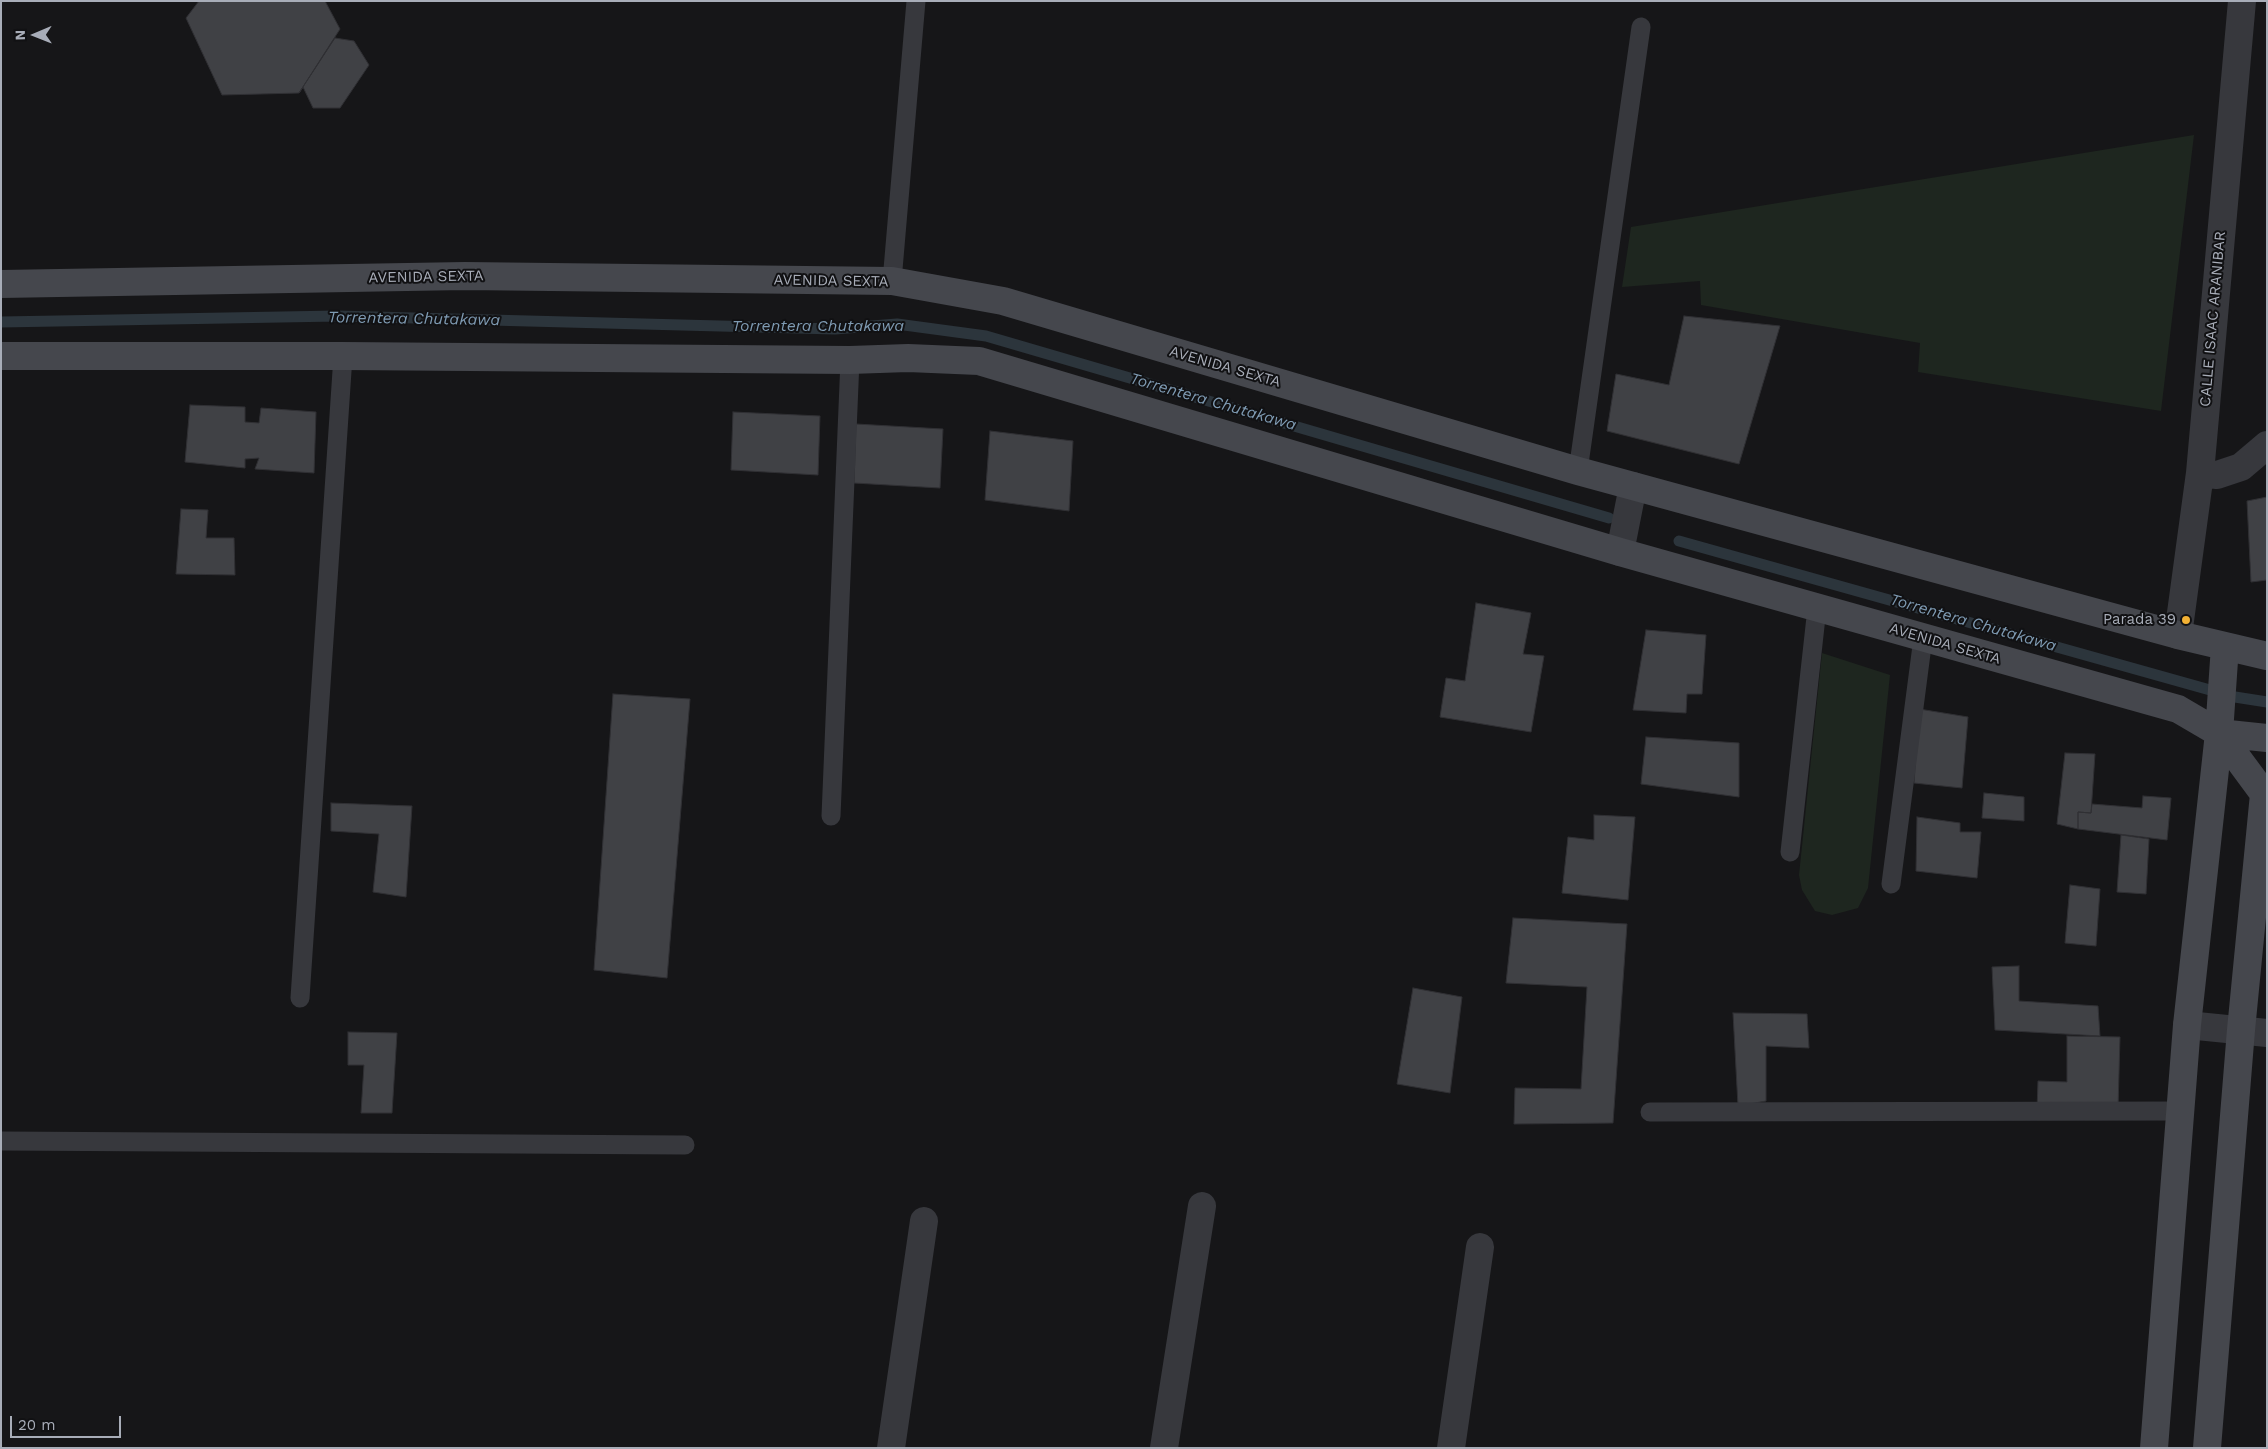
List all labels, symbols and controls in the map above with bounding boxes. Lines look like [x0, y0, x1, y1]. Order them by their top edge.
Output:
north arrow [10, 10, 60, 60]
text: N [12, 30, 28, 41]
street label: CALLE ISAAC ARANIBAR [2196, 230, 2230, 408]
street label: AVENIDA SEXTA [368, 267, 484, 287]
street label: AVENIDA SEXTA [773, 271, 889, 291]
water label: Torrentera Chutakawa [328, 308, 500, 330]
water label: Torrentera Chutakawa [732, 316, 904, 336]
street label: AVENIDA SEXTA [1167, 342, 1283, 392]
water label: Torrentera Chutakawa [1128, 369, 1298, 435]
water label: Torrentera Chutakawa [1888, 590, 2058, 656]
place label: Parada 39 [2103, 611, 2176, 629]
marker: Parada 39 [2180, 614, 2192, 626]
street label: AVENIDA SEXTA [1887, 619, 2003, 669]
scale bar [12, 1406, 124, 1438]
text: 20 m [18, 1416, 56, 1434]

